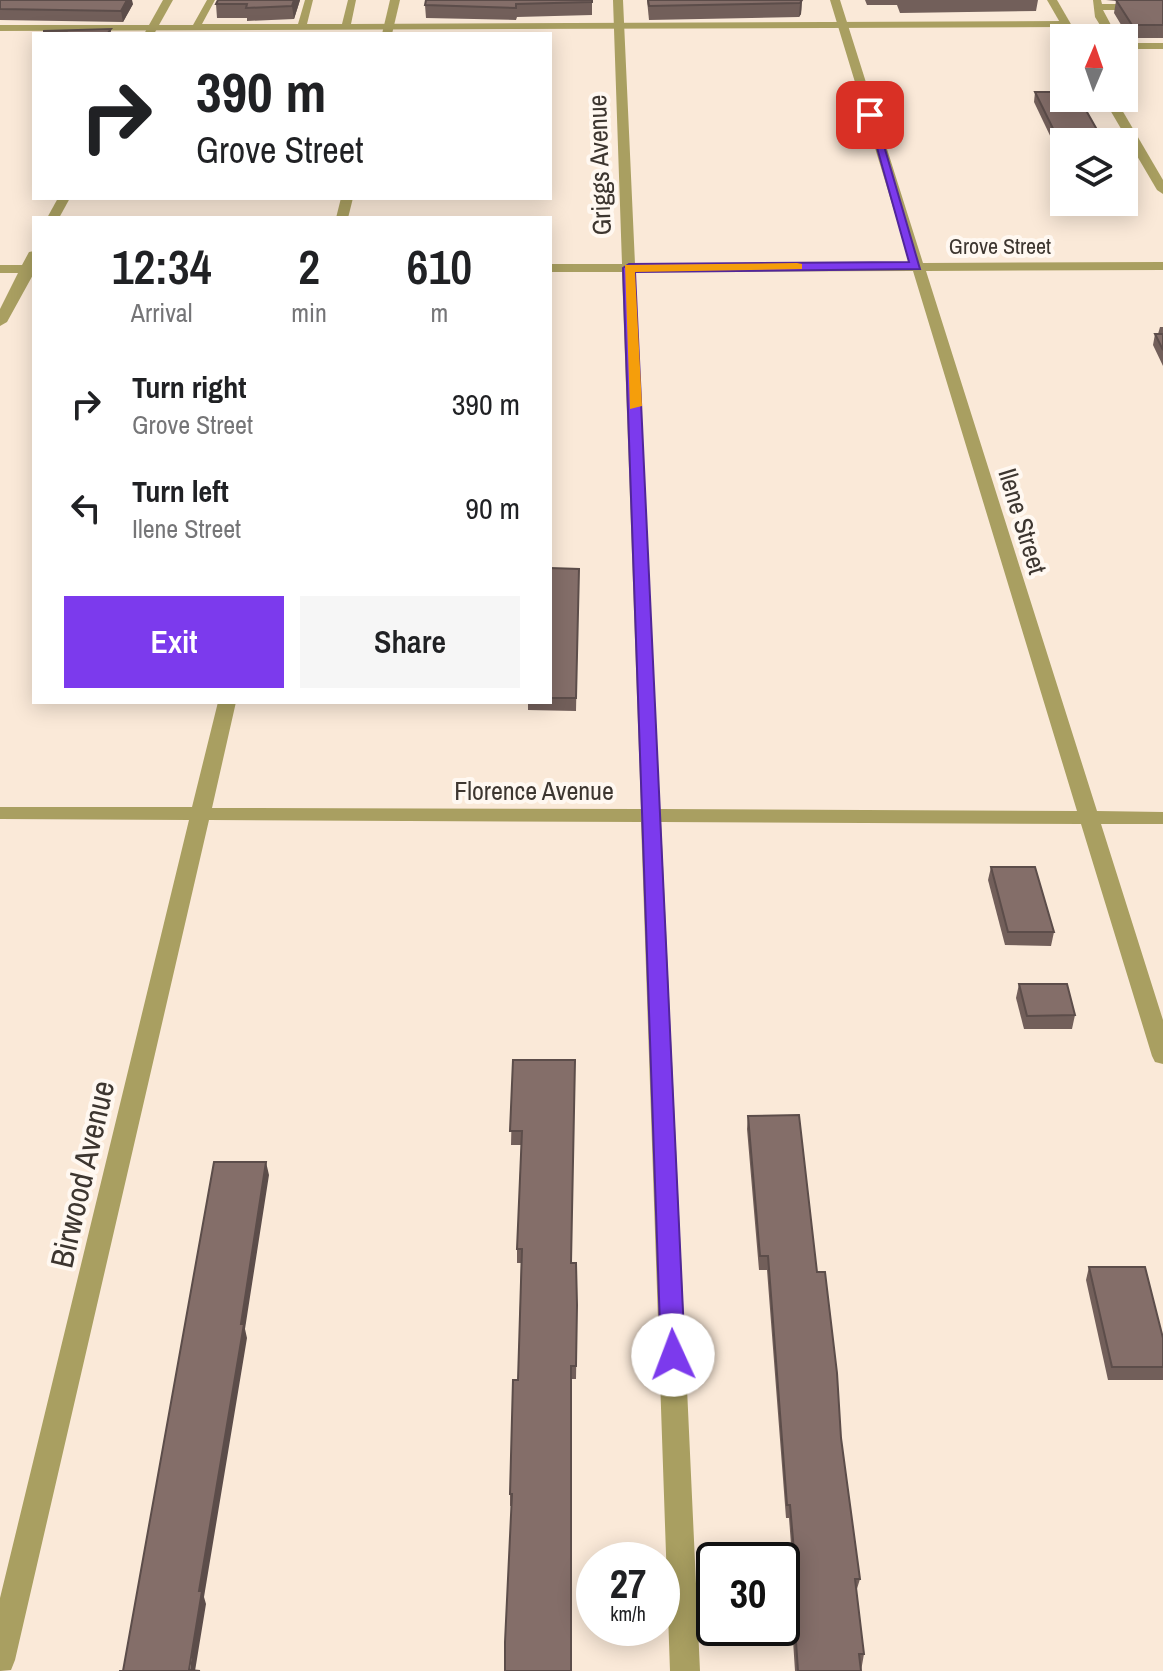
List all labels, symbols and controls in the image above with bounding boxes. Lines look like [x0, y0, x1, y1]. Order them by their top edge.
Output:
north arrow [1050, 24, 1138, 112]
map controls [1050, 24, 1138, 216]
text: 390 m [196, 54, 326, 129]
icon: right [64, 64, 168, 168]
pin [836, 81, 904, 149]
icon: arrive [848, 93, 892, 137]
street label: Griggs Avenue [579, 94, 619, 236]
text: Grove Street [196, 126, 363, 174]
button: layers [1050, 128, 1138, 216]
street label: Grove Street [949, 231, 1051, 261]
text: 12:34 [112, 234, 212, 299]
text: 2 [298, 234, 320, 299]
text: 610 [407, 234, 472, 299]
text: Arrival [131, 295, 192, 330]
text: min [291, 295, 327, 330]
text: m [431, 295, 448, 330]
text: Turn right [132, 367, 246, 407]
icon: right [64, 382, 108, 426]
text: 390 m [452, 384, 520, 424]
text: Grove Street [132, 407, 253, 442]
street label: Ilene Street [990, 464, 1056, 578]
text: Turn left [132, 471, 229, 511]
icon: left [64, 486, 108, 530]
text: 90 m [465, 488, 520, 528]
text: Ilene Street [132, 511, 241, 546]
button: Exit [64, 596, 284, 688]
button: Share [300, 596, 520, 688]
street label: Florence Avenue [454, 773, 614, 808]
street label: Birwood Avenue [40, 1076, 124, 1272]
position arrow [631, 1313, 715, 1397]
speed limit sign: 30 [696, 1542, 800, 1646]
text: 27 [610, 1557, 646, 1610]
text: km/h [610, 1600, 646, 1627]

